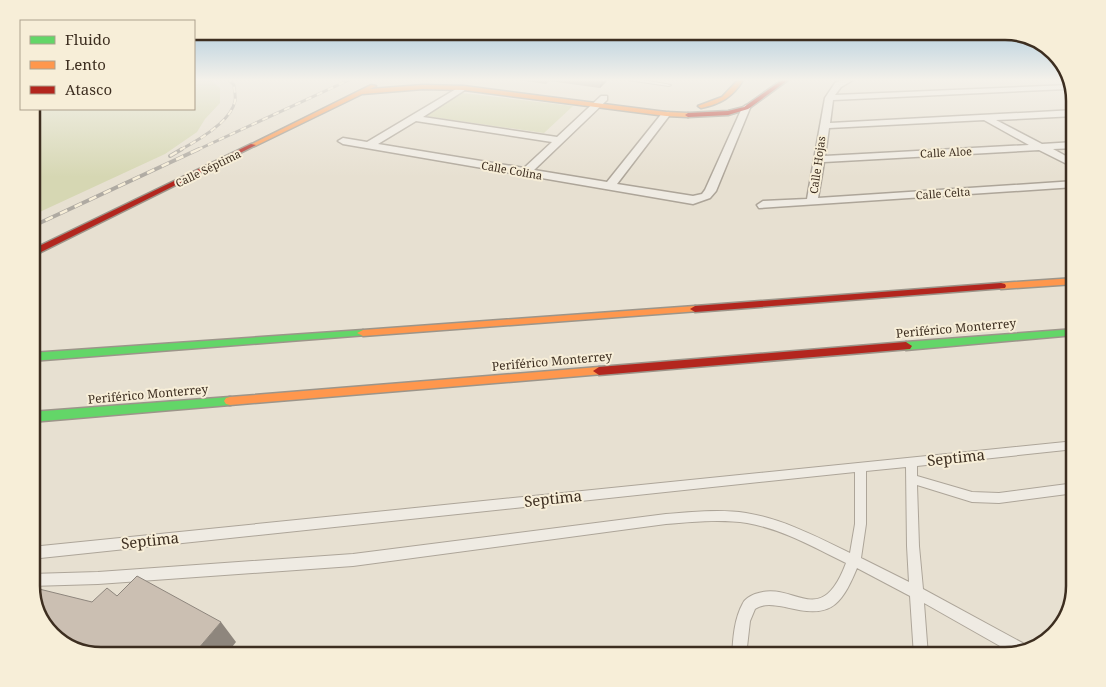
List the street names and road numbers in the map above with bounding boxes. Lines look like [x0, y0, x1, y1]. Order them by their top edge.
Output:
street label: Calle Hojas [806, 135, 828, 195]
street label: Calle Aloe [920, 143, 972, 161]
street label: Calle Séptima [173, 146, 243, 190]
street label: Calle Colina [480, 157, 544, 183]
street label: Calle Celta [915, 184, 971, 202]
street label: Periférico Monterrey [895, 314, 1017, 342]
street label: Periférico Monterrey [491, 347, 613, 375]
street label: Periférico Monterrey [87, 380, 209, 408]
street label: Septima [926, 444, 986, 470]
street label: Septima [523, 485, 583, 511]
street label: Septima [120, 527, 180, 553]

